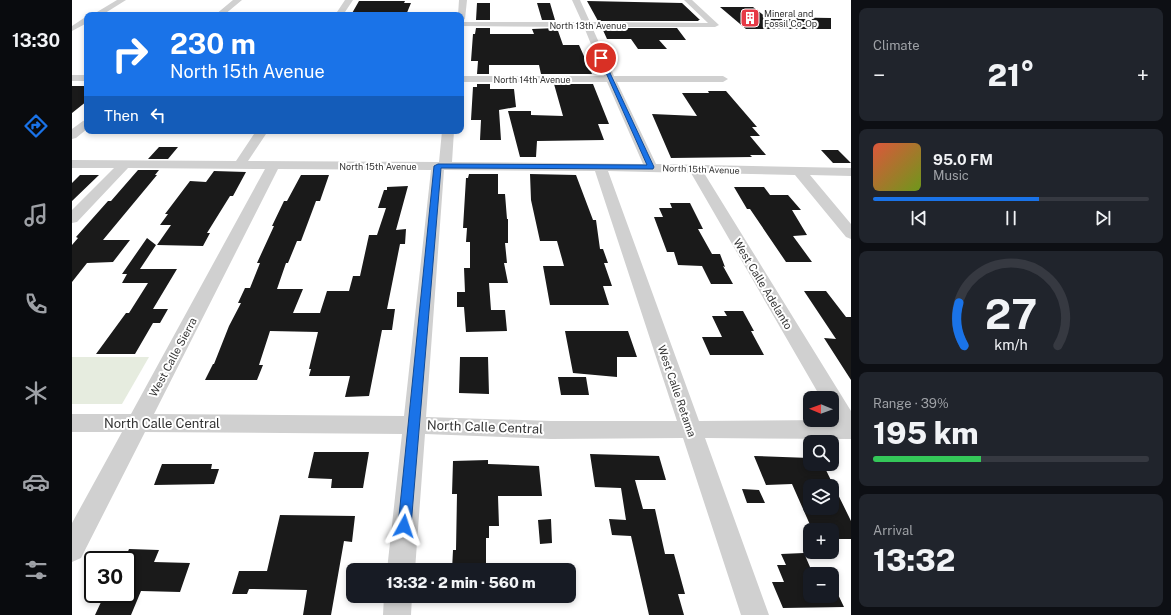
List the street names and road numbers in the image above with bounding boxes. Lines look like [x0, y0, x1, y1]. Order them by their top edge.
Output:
street label: North 13th Avenue [549, 20, 627, 31]
street label: North 14th Avenue [493, 74, 571, 85]
street label: North 15th Avenue [339, 161, 417, 172]
street label: North 15th Avenue [662, 162, 740, 176]
street label: West Calle Adelanto [731, 237, 795, 331]
street label: West Calle Sierra [147, 315, 199, 399]
street label: West Calle Retama [656, 343, 698, 439]
street label: North Calle Central [104, 416, 220, 431]
street label: North Calle Central [427, 417, 543, 437]

